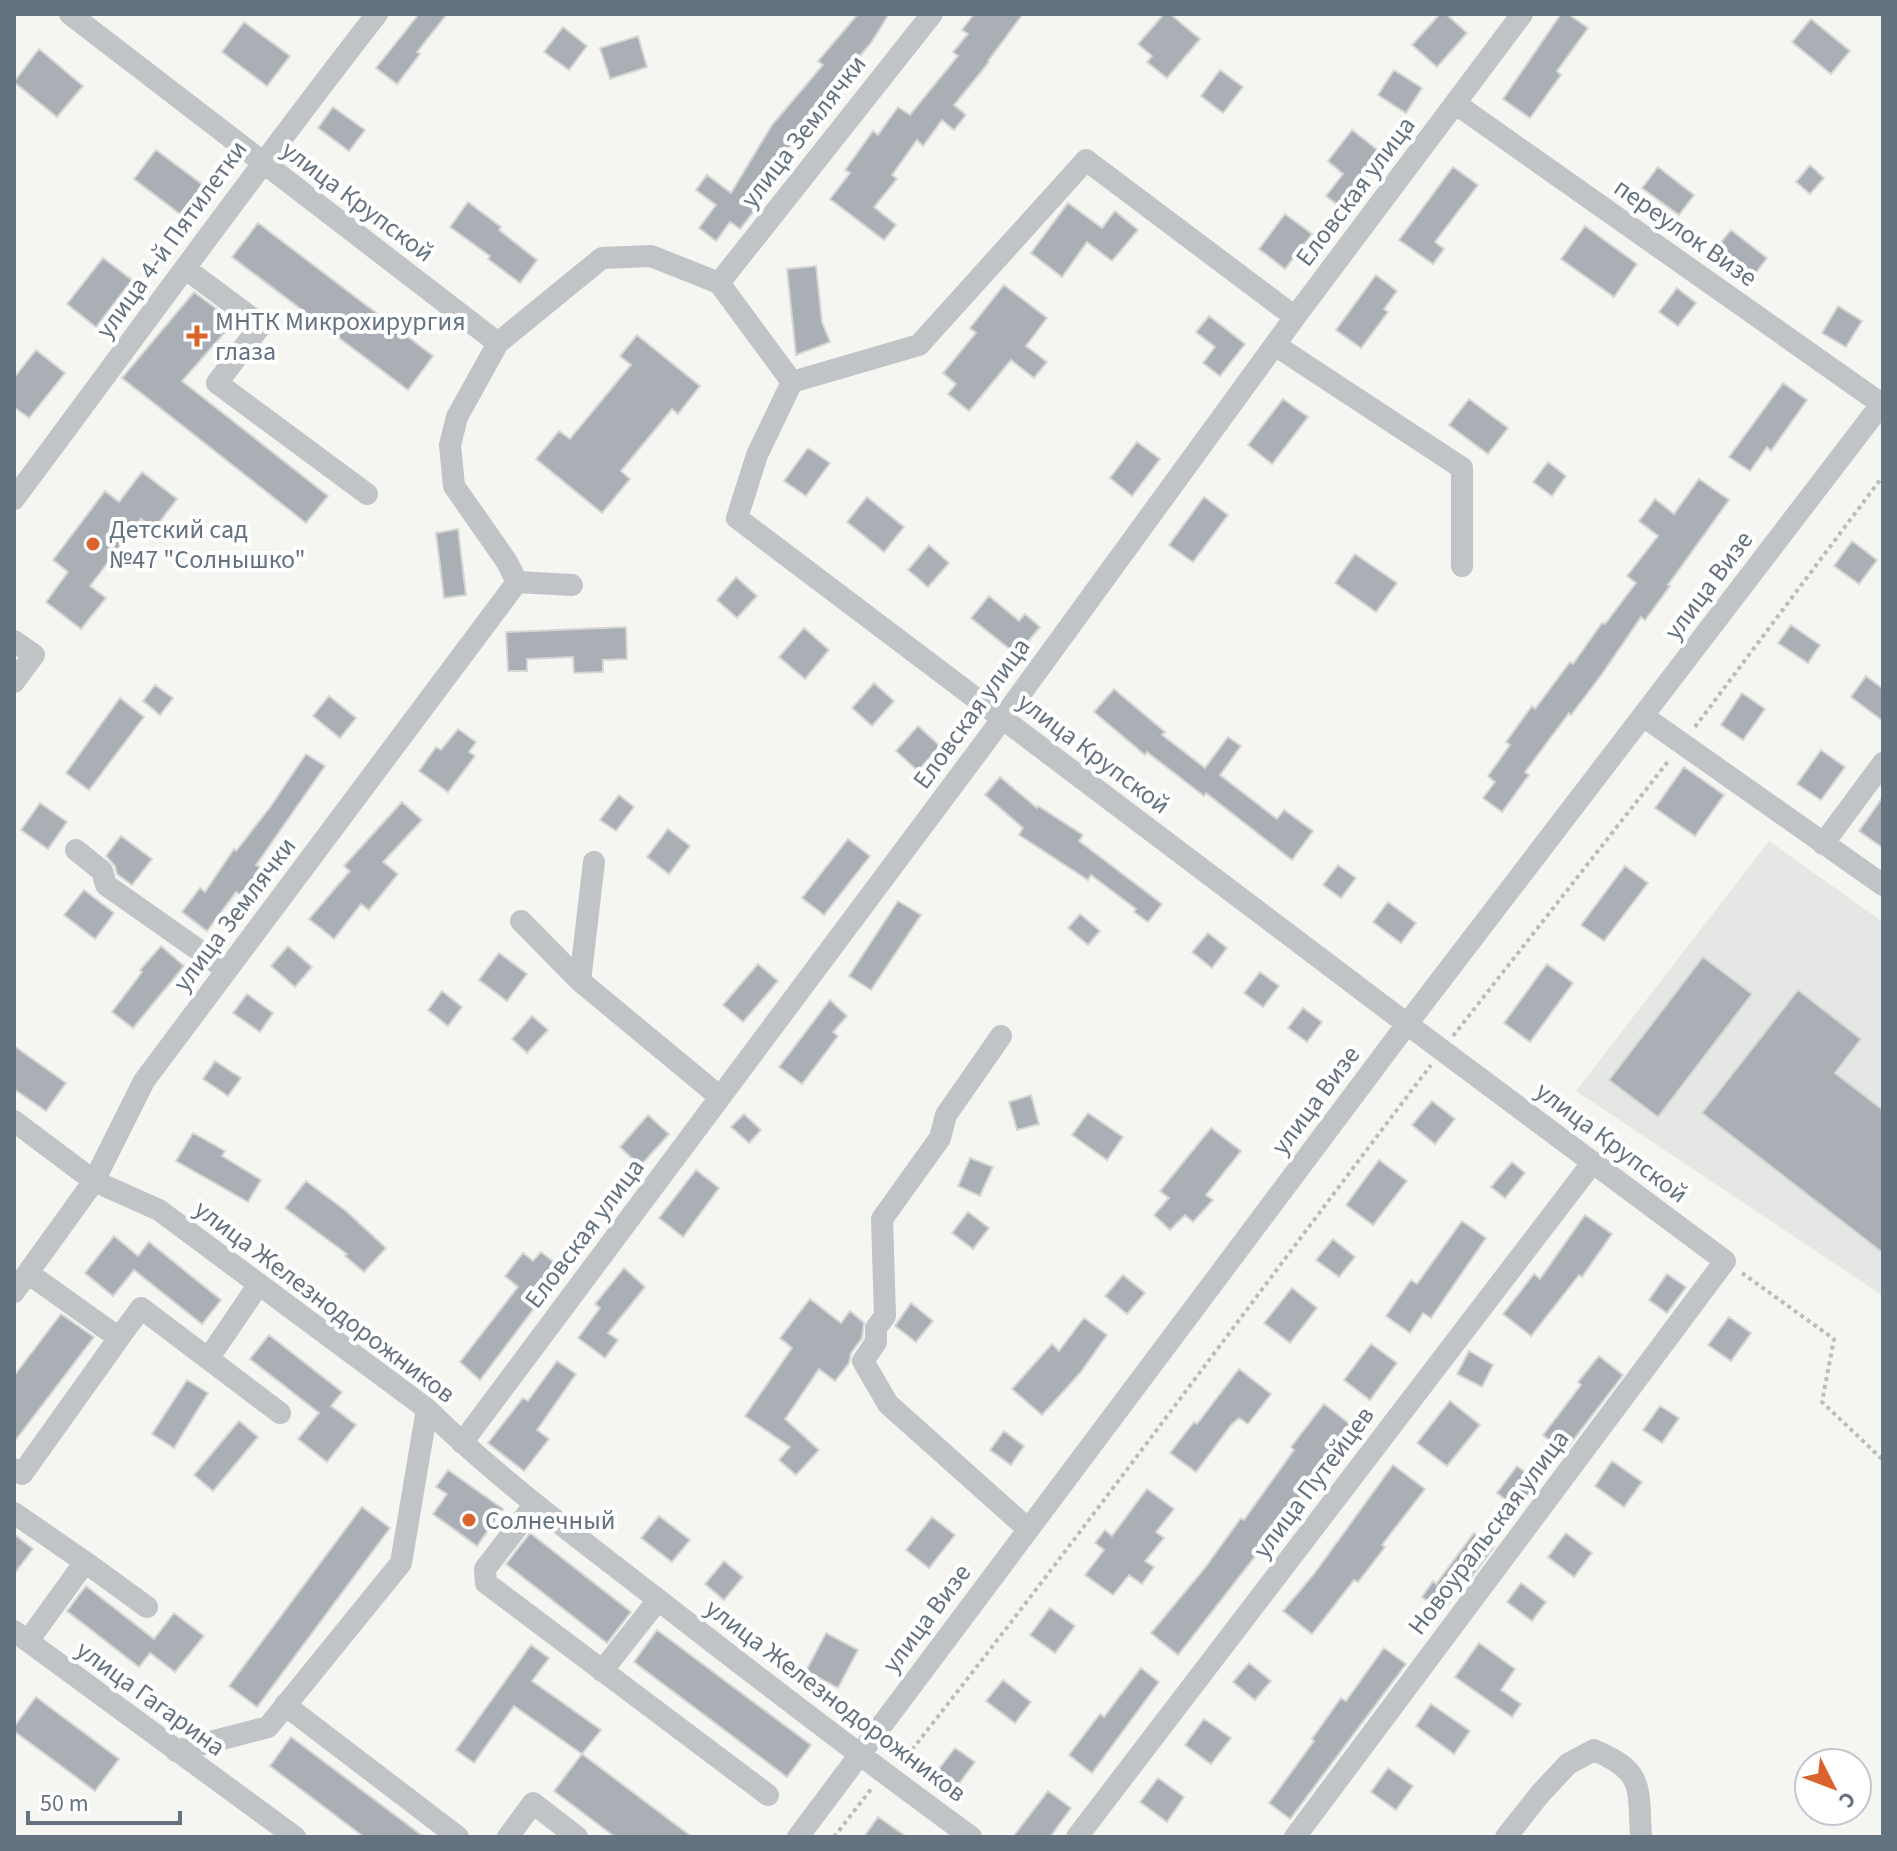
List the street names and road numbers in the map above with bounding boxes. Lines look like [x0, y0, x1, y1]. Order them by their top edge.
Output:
street label: улица Землячки [732, 47, 875, 216]
street label: Еловская улица [1287, 109, 1424, 274]
street label: улица Крупской [274, 132, 442, 271]
street label: улица 4-й Пятилетки [87, 133, 256, 346]
street label: переулок Визе [1607, 169, 1765, 296]
street label: улица Визе [1655, 523, 1762, 648]
street label: Еловская улица [904, 630, 1039, 797]
street label: улица Крупской [1010, 684, 1178, 823]
street label: улица Землячки [164, 829, 305, 999]
street label: улица Визе [1262, 1038, 1369, 1163]
street label: улица Крупской [1528, 1073, 1696, 1212]
street label: Еловская улица [516, 1151, 653, 1316]
street label: улица Железнодорожников [186, 1191, 463, 1412]
street label: улица Путейцев [1244, 1398, 1383, 1566]
street label: Новоуральская улица [1399, 1422, 1578, 1643]
street label: улица Визе [873, 1556, 980, 1681]
street label: улица Железнодорожников [697, 1590, 974, 1811]
street label: улица Гагарина [68, 1631, 233, 1765]

